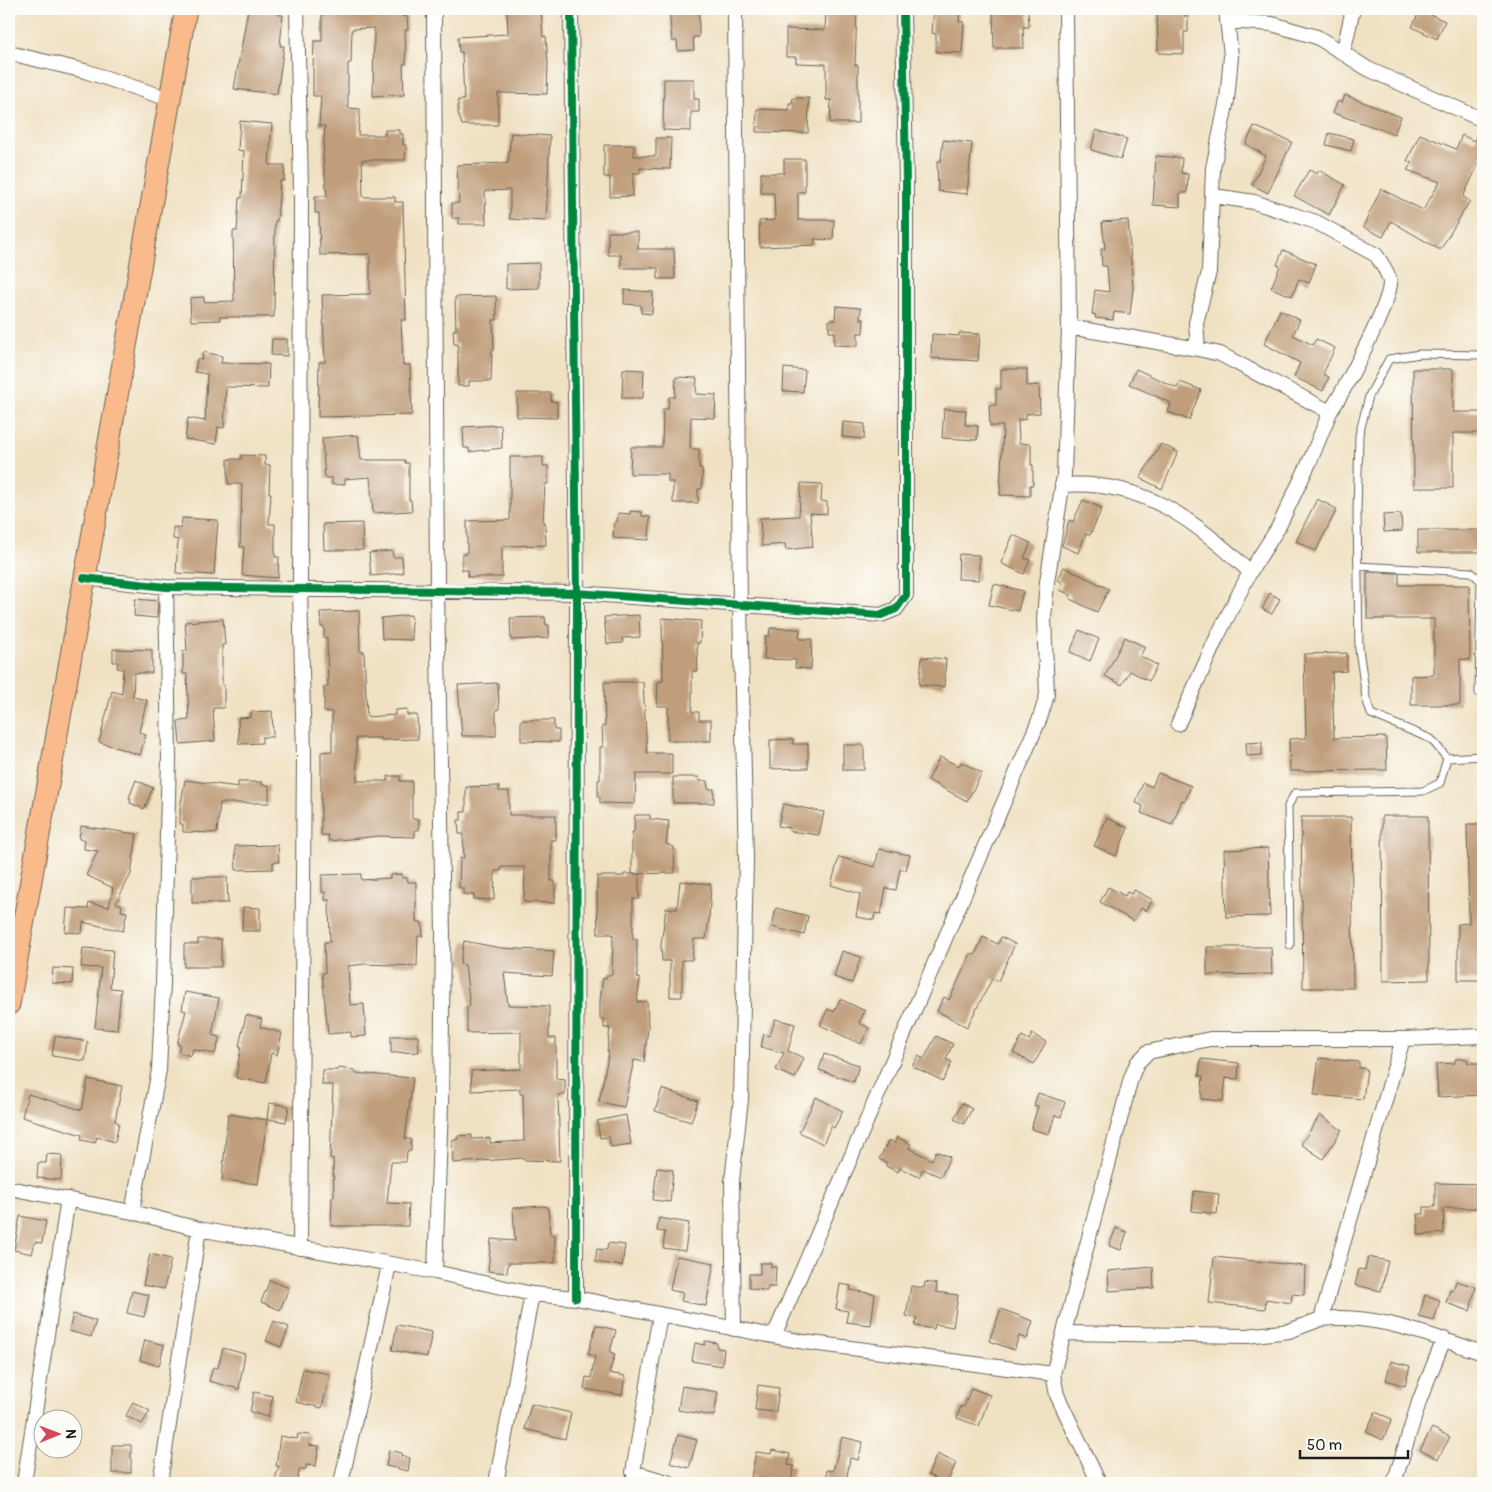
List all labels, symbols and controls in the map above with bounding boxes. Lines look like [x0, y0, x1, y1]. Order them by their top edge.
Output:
north arrow [32, 1410, 82, 1460]
scale bar [1300, 1427, 1407, 1459]
text: N [62, 1429, 79, 1439]
text: 50 m [1307, 1436, 1342, 1455]

